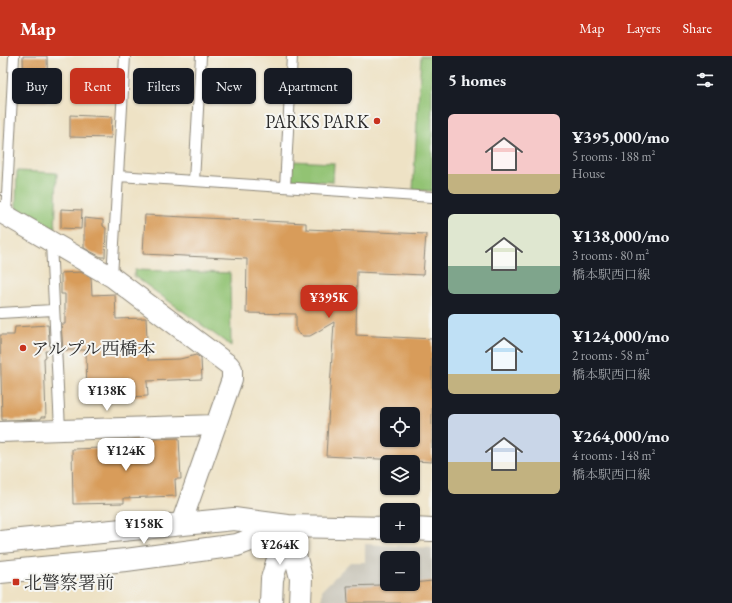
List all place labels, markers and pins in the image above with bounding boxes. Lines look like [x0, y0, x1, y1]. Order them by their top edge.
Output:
place label: PARKS PARK [265, 110, 370, 133]
marker: PARKS PARK [372, 116, 382, 126]
pin: ¥395K [301, 285, 357, 319]
place label: アルプル西橋本 [31, 337, 156, 360]
marker: アルプル西橋本 [18, 343, 28, 353]
pin: ¥138K [79, 378, 135, 412]
pin: ¥124K [98, 438, 154, 472]
pin: ¥158K [116, 511, 172, 545]
pin: ¥264K [252, 532, 308, 566]
place label: 北警察署前 [24, 571, 114, 594]
marker: 北警察署前 [11, 577, 21, 587]

